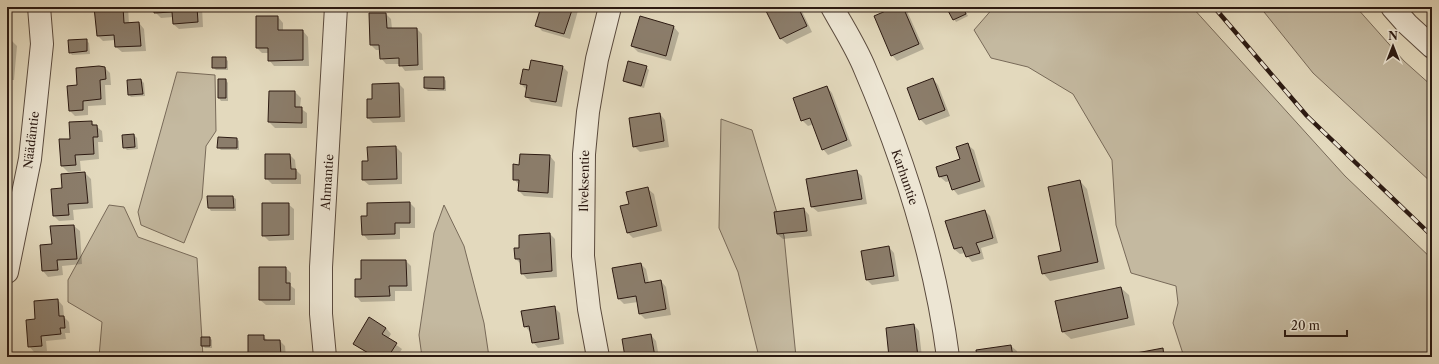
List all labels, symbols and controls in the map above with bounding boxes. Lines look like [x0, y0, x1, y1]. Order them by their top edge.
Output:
north arrow [1373, 26, 1413, 66]
text: N [1388, 29, 1398, 43]
street label: Näädäntie [20, 110, 42, 170]
street label: Karhuntie [889, 147, 922, 207]
street label: Ilveksentie [576, 150, 592, 212]
street label: Ahmantie [317, 153, 336, 211]
scale bar [1285, 312, 1347, 338]
text: 20 m [1291, 318, 1320, 333]

